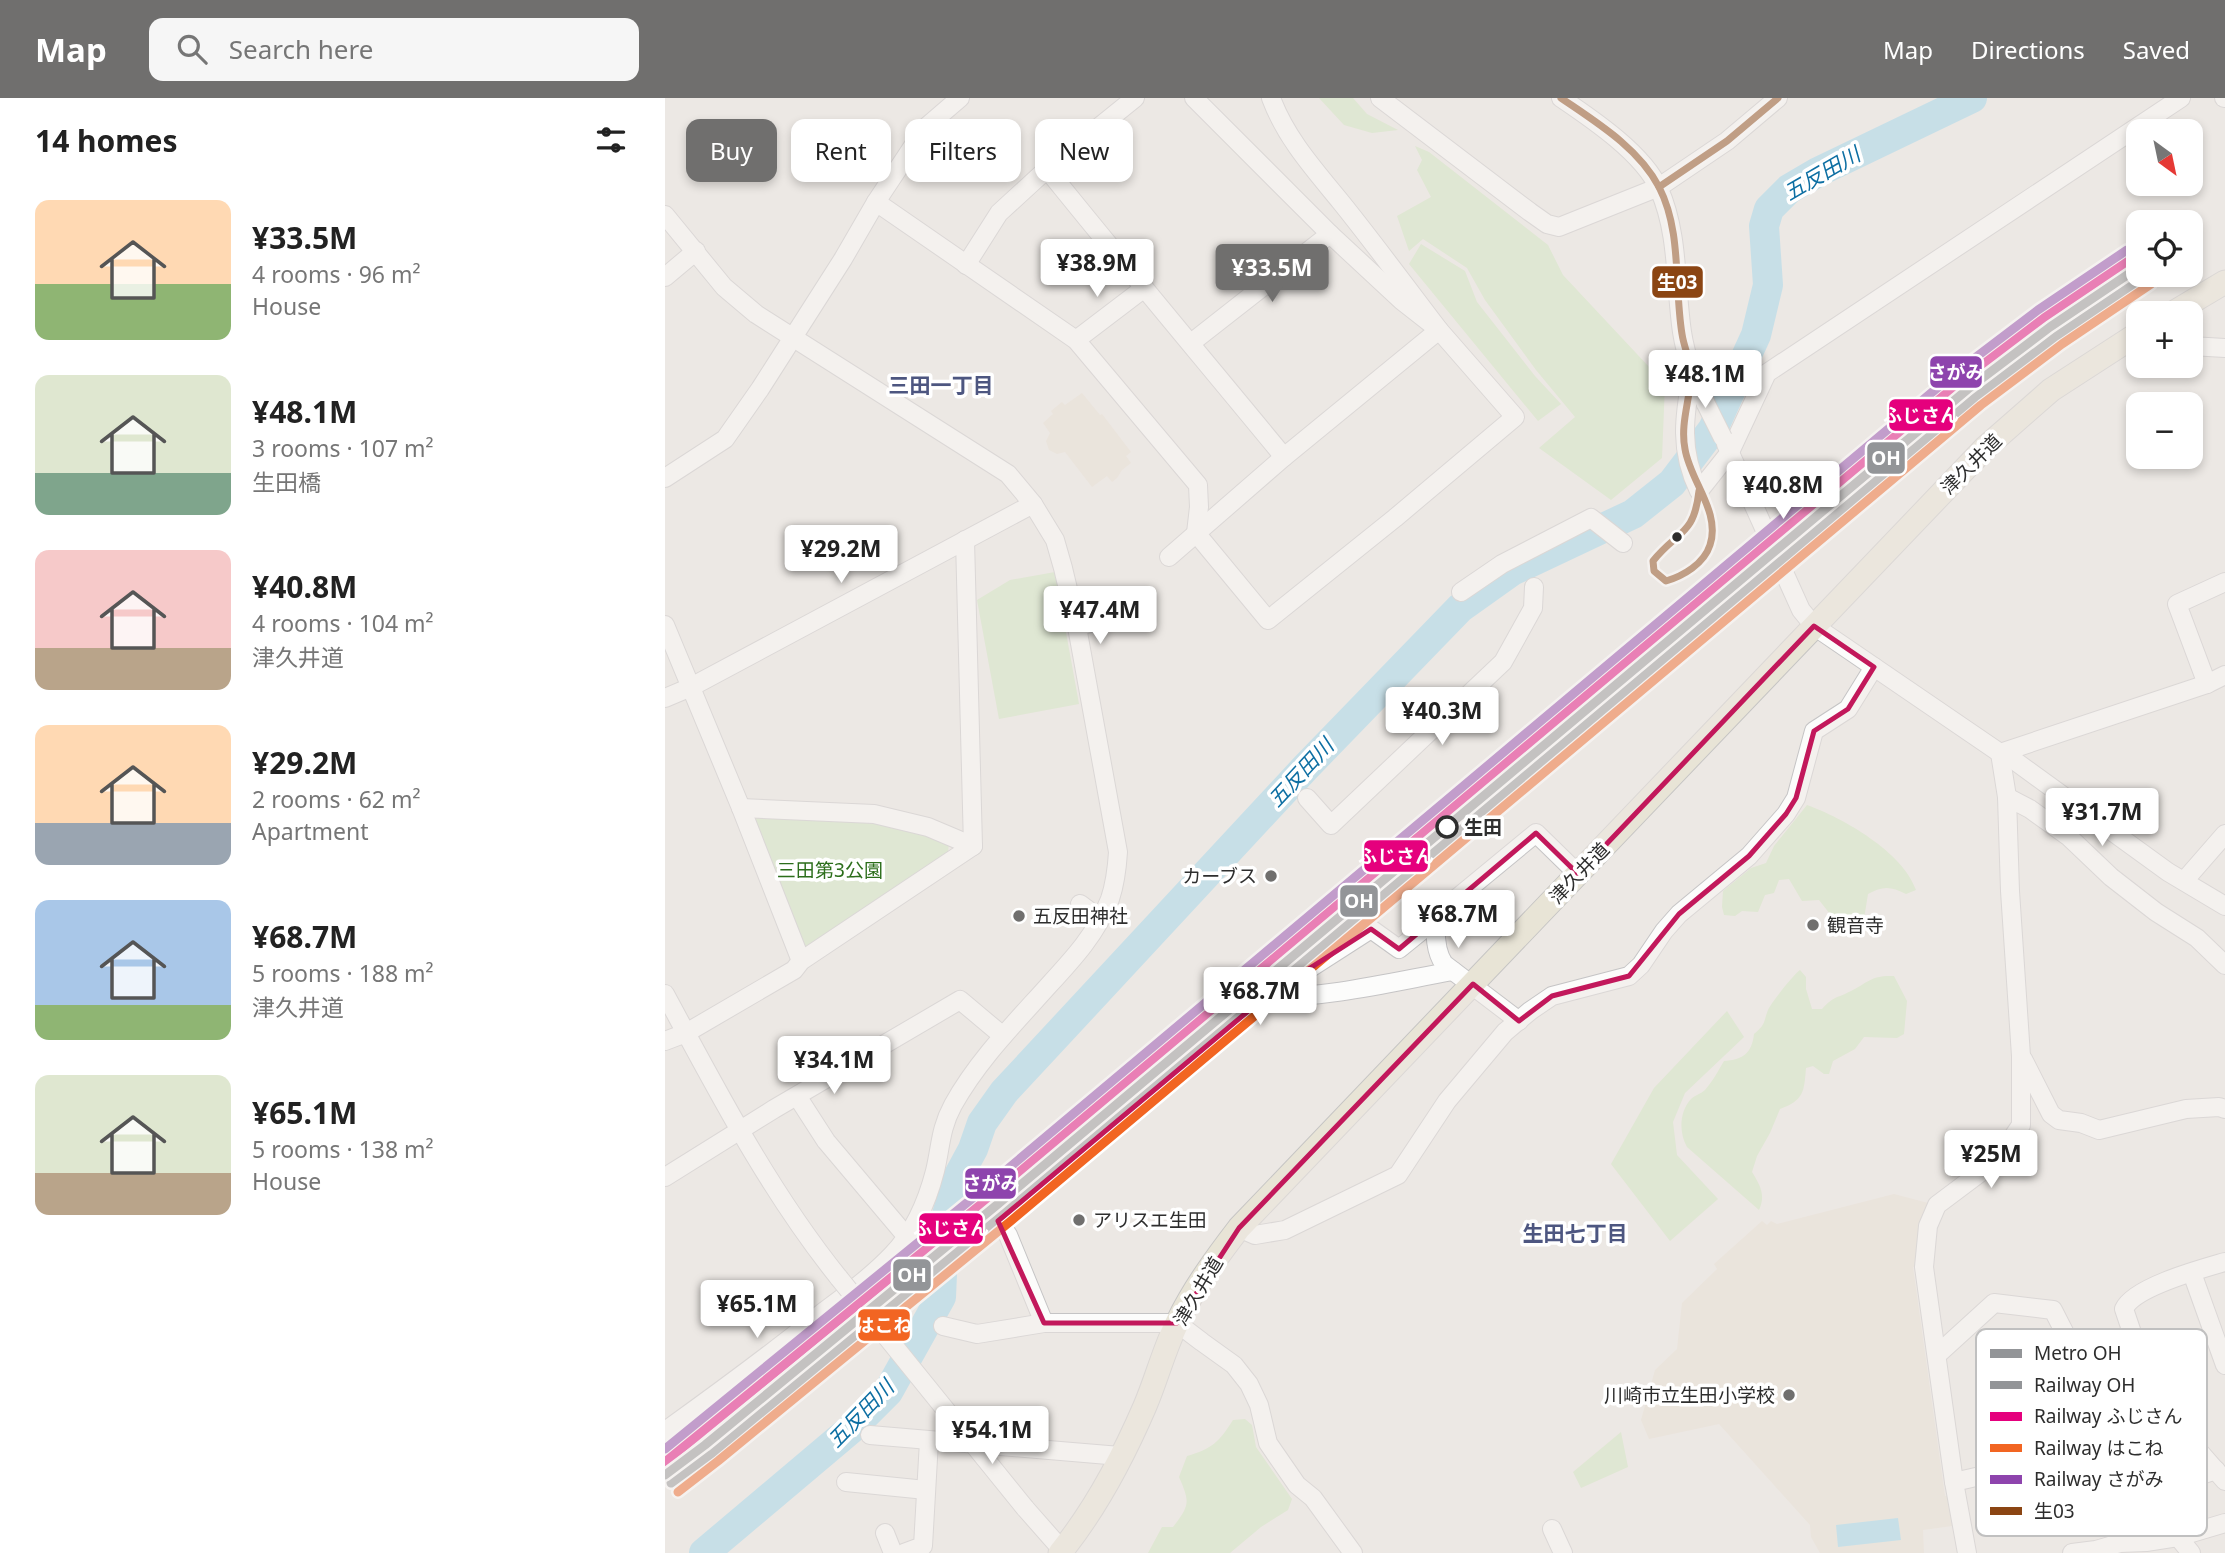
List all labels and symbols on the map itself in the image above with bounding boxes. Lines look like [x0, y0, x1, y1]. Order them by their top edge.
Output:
north arrow [2126, 119, 2203, 196]
water label: 五反田川 [1778, 139, 1867, 206]
pin: ¥38.9M [1040, 240, 1154, 299]
pin: ¥33.5M [1215, 244, 1329, 304]
line badge: 生03 [1651, 265, 1704, 299]
text: 生03 [1657, 269, 1697, 295]
pin: ¥48.1M [1648, 350, 1762, 410]
line badge: さがみ [1929, 355, 1983, 389]
text: さがみ [1927, 359, 1985, 385]
district label: 三田一丁目 [889, 371, 994, 399]
line badge: ふじさん [1888, 398, 1954, 432]
text: ふじさん [1883, 402, 1959, 428]
street label: 津久井道 [1935, 428, 2007, 500]
line badge: OH [1866, 441, 1906, 475]
text: OH [1871, 445, 1901, 471]
pin: ¥40.8M [1726, 462, 1840, 521]
pin: ¥29.2M [784, 526, 898, 585]
unlabelled marker [1670, 530, 1684, 544]
pin: ¥47.4M [1043, 587, 1157, 646]
pin: ¥40.3M [1385, 688, 1499, 747]
water label: 五反田川 [1261, 731, 1341, 813]
pin: ¥31.7M [2045, 788, 2159, 848]
place label: 生田 [1464, 814, 1502, 840]
marker: 生田 [1436, 816, 1458, 838]
street label: 津久井道 [1543, 837, 1615, 909]
line badge: ふじさん [1363, 839, 1429, 873]
text: ふじさん [1358, 843, 1434, 869]
park label: 三田第3公園 [777, 857, 883, 883]
place label: カーブス [1182, 863, 1257, 889]
marker: カーブス [1263, 868, 1279, 884]
line badge: OH [1339, 884, 1379, 918]
text: OH [1344, 888, 1374, 914]
pin: ¥68.7M [1401, 890, 1515, 950]
place label: 五反田神社 [1033, 903, 1128, 929]
marker: 五反田神社 [1011, 908, 1027, 924]
place label: 観音寺 [1827, 912, 1884, 938]
marker: 観音寺 [1805, 917, 1821, 933]
pin: ¥68.7M [1203, 968, 1317, 1027]
pin: ¥34.1M [777, 1037, 891, 1096]
pin: ¥25M [1950, 1130, 2032, 1190]
line badge: さがみ [964, 1167, 1017, 1200]
text: さがみ [962, 1170, 1020, 1196]
place label: アリスエ生田 [1093, 1207, 1207, 1233]
line badge: ふじさん [918, 1212, 984, 1245]
marker: アリスエ生田 [1071, 1212, 1087, 1228]
text: ふじさん [913, 1215, 989, 1241]
district label: 生田七丁目 [1523, 1219, 1628, 1247]
street label: 津久井道 [1167, 1252, 1229, 1330]
line badge: OH [892, 1258, 932, 1292]
text: OH [897, 1262, 927, 1288]
pin: ¥65.1M [700, 1280, 814, 1340]
line badge: はこね [857, 1308, 911, 1342]
text: はこね [855, 1312, 913, 1338]
legend [1976, 1329, 2207, 1536]
text: Metro OH [2034, 1340, 2122, 1366]
water label: 五反田川 [821, 1372, 901, 1453]
text: Railway OH [2034, 1372, 2135, 1398]
place label: 川崎市立生田小学校 [1604, 1382, 1775, 1408]
marker: 川崎市立生田小学校 [1781, 1387, 1797, 1403]
text: Railway ふじさん [2034, 1403, 2183, 1429]
pin: ¥54.1M [935, 1406, 1049, 1466]
text: Railway はこね [2034, 1435, 2164, 1461]
text: Railway さがみ [2034, 1466, 2164, 1492]
text: 生03 [2034, 1498, 2075, 1524]

